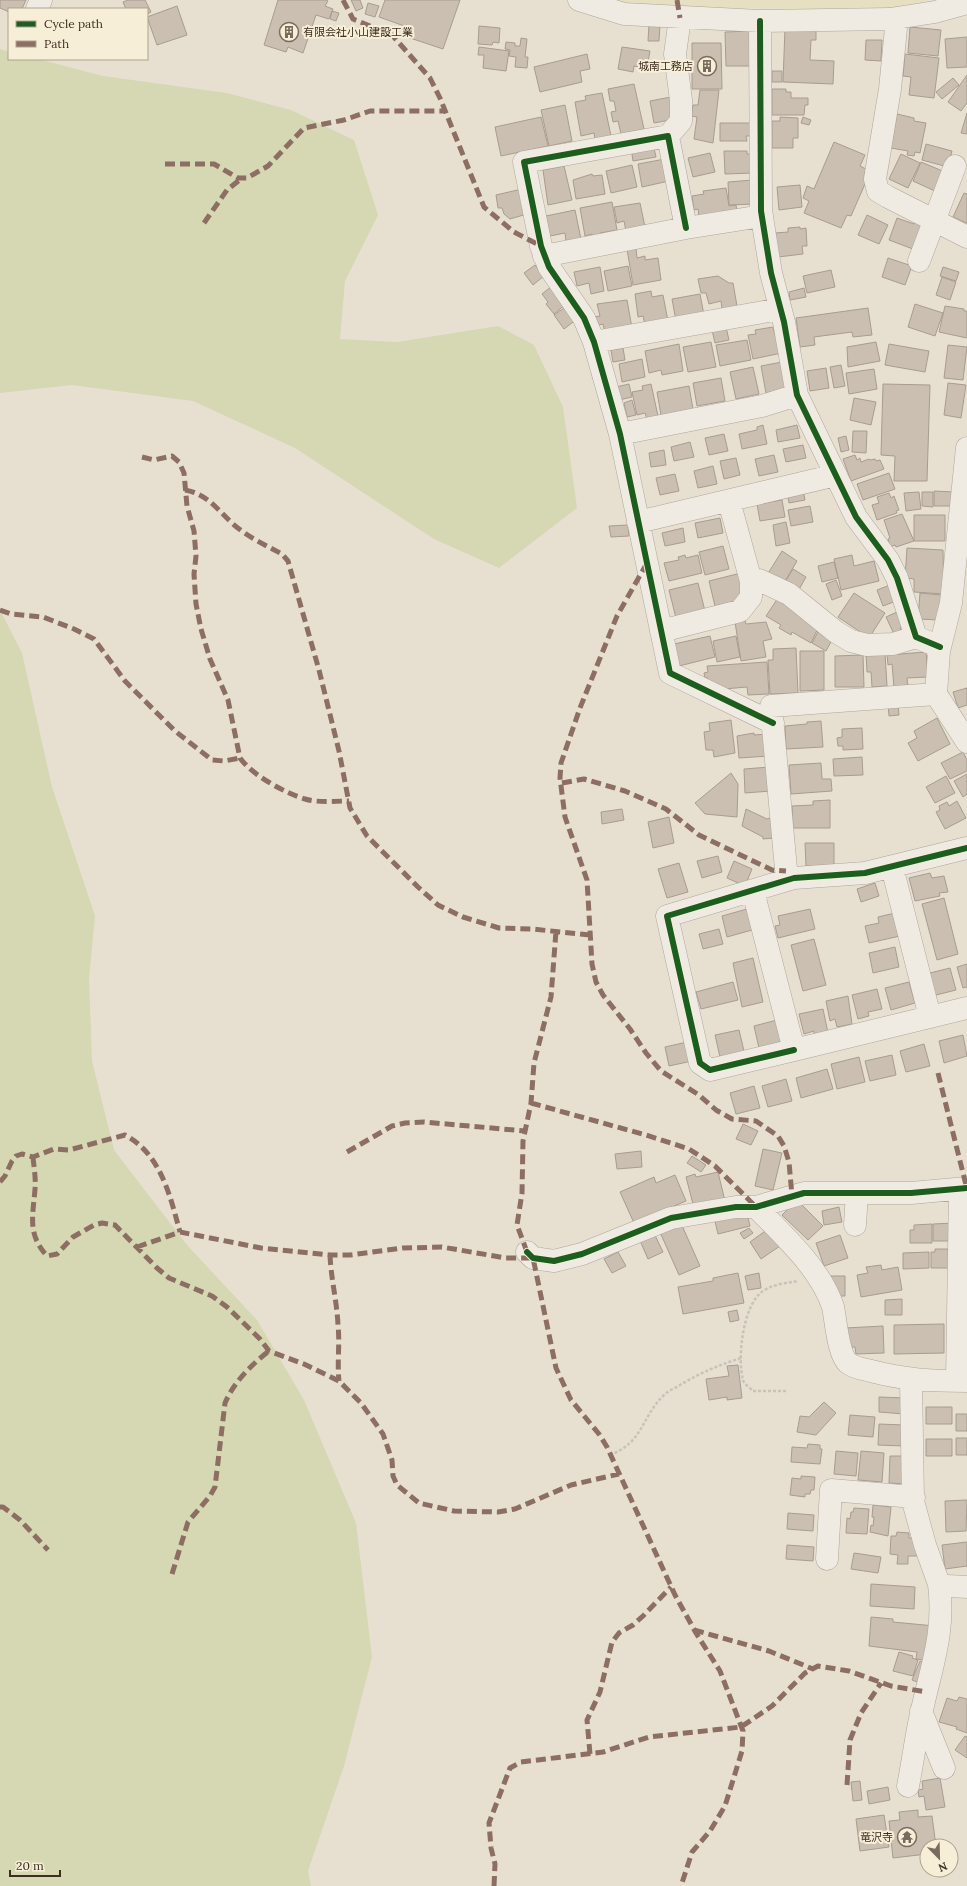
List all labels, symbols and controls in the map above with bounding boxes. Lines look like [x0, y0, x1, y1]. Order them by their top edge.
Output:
legend [8, 8, 148, 60]
text: Cycle path [44, 16, 103, 31]
building icon: 有限会社小山建設工業 [278, 21, 300, 43]
place label: 有限会社小山建設工業 [303, 25, 413, 39]
text: Path [44, 36, 69, 51]
building icon: 城南工務店 [696, 55, 718, 77]
place label: 城南工務店 [638, 59, 693, 73]
temple icon: 竜沢寺 [896, 1826, 918, 1848]
place label: 竜沢寺 [860, 1830, 893, 1844]
north arrow [919, 1838, 959, 1878]
scale bar [10, 1852, 60, 1878]
text: 20 m [16, 1858, 44, 1873]
text: N [936, 1859, 950, 1876]

